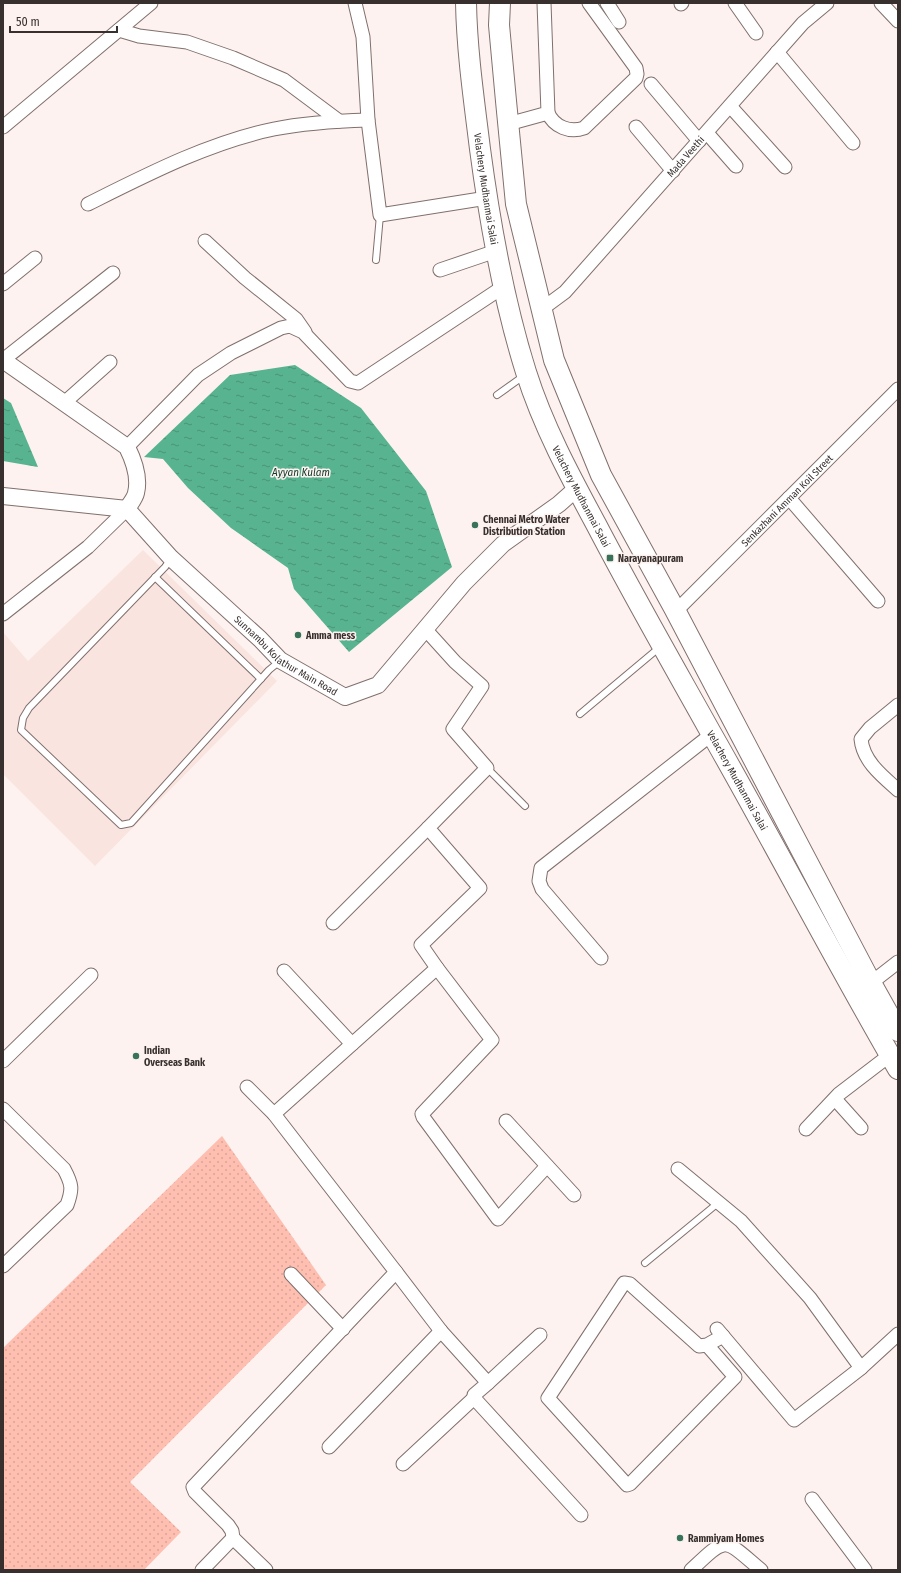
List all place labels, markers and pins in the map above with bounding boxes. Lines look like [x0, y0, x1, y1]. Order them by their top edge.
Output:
place label: Chennai Metro Water Distribution Station [483, 514, 570, 538]
marker: Chennai Metro Water Distribution Station [470, 520, 480, 530]
marker: Narayanapuram [605, 553, 615, 563]
place label: Narayanapuram [618, 553, 684, 565]
marker: Amma mess [293, 630, 303, 640]
place label: Amma mess [305, 630, 356, 642]
place label: Indian Overseas Bank [144, 1045, 206, 1069]
marker: Indian Overseas Bank [131, 1051, 141, 1061]
marker: Rammiyam Homes [675, 1533, 685, 1543]
place label: Rammiyam Homes [688, 1533, 765, 1545]

